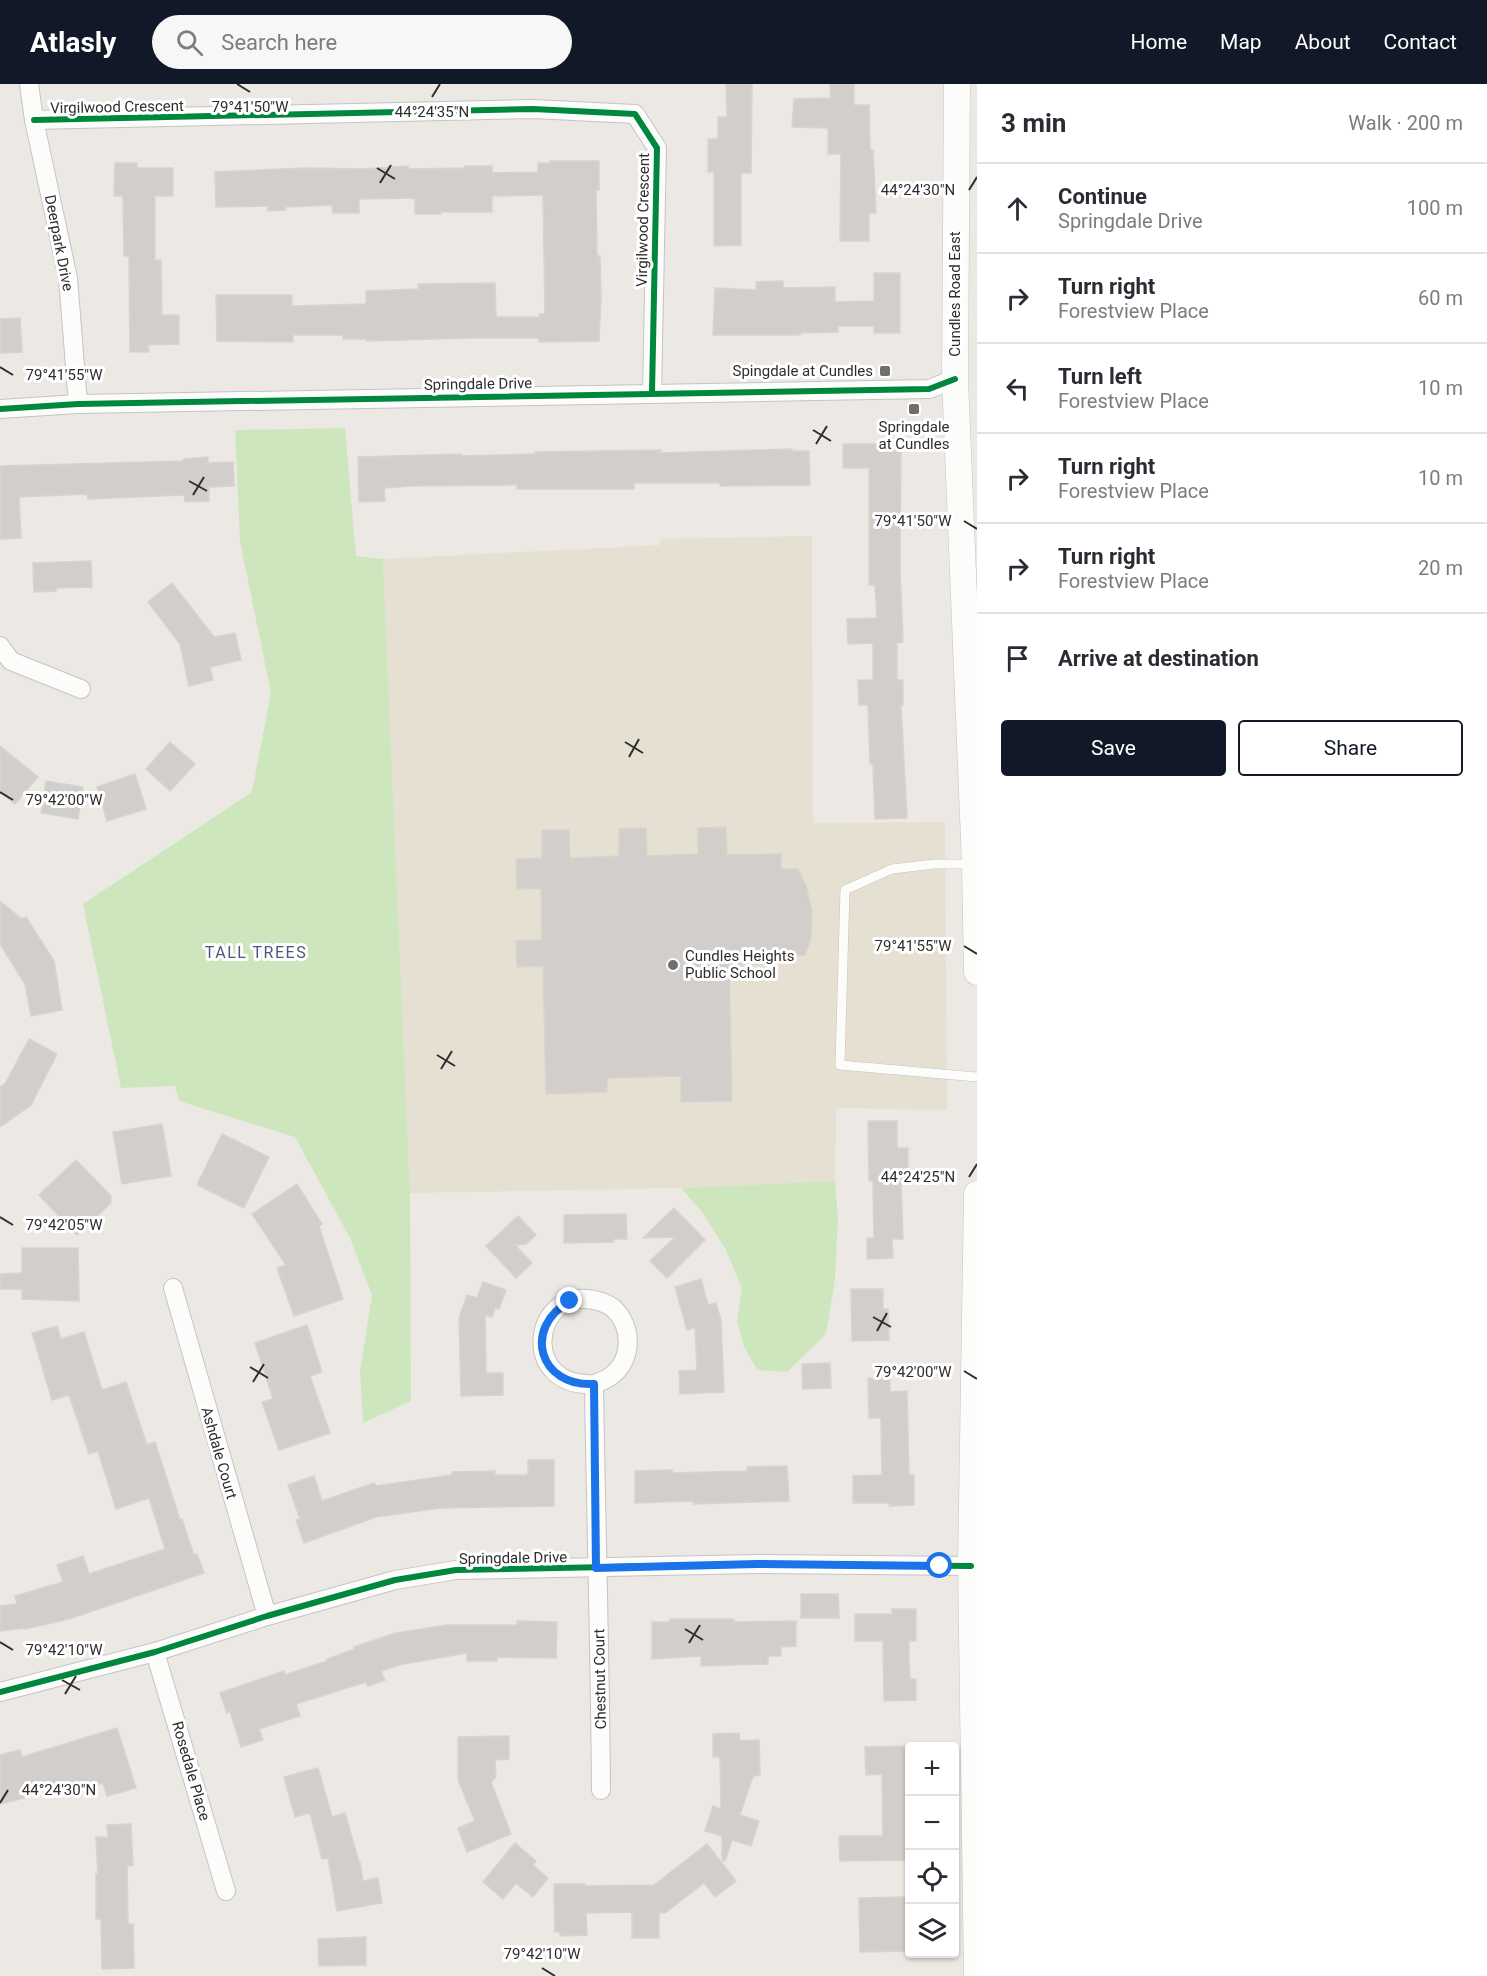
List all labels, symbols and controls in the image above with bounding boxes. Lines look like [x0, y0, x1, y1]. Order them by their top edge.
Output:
search box [152, 15, 572, 69]
text: Atlasly [30, 26, 116, 59]
icon: search [173, 26, 206, 59]
text: Search here [221, 30, 337, 55]
text: Home [1131, 30, 1187, 54]
text: Map [1220, 30, 1262, 54]
text: About [1295, 30, 1351, 54]
text: Contact [1384, 30, 1457, 54]
street label: Virgilwood Crescent [50, 97, 184, 117]
text: 79°41'50"W [212, 98, 288, 116]
text: 44°24'35"N [395, 103, 469, 121]
text: 3 min [1001, 108, 1066, 138]
text: Walk · 200 m [1348, 111, 1463, 135]
street label: Virgilwood Crescent [633, 153, 653, 287]
text: 44°24'30"N [881, 181, 955, 199]
text: Continue [1058, 184, 1147, 209]
icon: ahead [1001, 192, 1034, 225]
street label: Deerpark Drive [41, 193, 77, 293]
text: 100 m [1407, 196, 1463, 220]
text: Springdale Drive [1058, 209, 1203, 233]
street label: Cundles Road East [946, 231, 964, 357]
text: Turn right [1058, 274, 1155, 299]
icon: right [1001, 282, 1034, 315]
text: 60 m [1418, 286, 1463, 310]
text: Forestview Place [1058, 299, 1209, 323]
place label: Spingdale at Cundles [732, 362, 873, 380]
marker: Spingdale at Cundles [878, 364, 892, 378]
text: Turn left [1058, 364, 1142, 389]
text: 79°41'55"W [26, 366, 102, 384]
icon: left [1001, 372, 1034, 405]
street label: Springdale Drive [424, 374, 532, 394]
text: 10 m [1418, 376, 1463, 400]
text: Forestview Place [1058, 389, 1209, 413]
marker: Springdale at Cundles [907, 402, 921, 416]
place label: Springdale at Cundles [879, 418, 950, 453]
text: Turn right [1058, 454, 1155, 479]
icon: right [1001, 462, 1034, 495]
text: 10 m [1418, 466, 1463, 490]
text: Forestview Place [1058, 479, 1209, 503]
text: 79°41'50"W [875, 512, 951, 530]
text: Turn right [1058, 544, 1155, 569]
icon: right [1001, 552, 1034, 585]
text: 20 m [1418, 556, 1463, 580]
text: Forestview Place [1058, 569, 1209, 593]
icon: arrive [1001, 642, 1034, 675]
text: Arrive at destination [1058, 646, 1259, 671]
button: Save [1001, 720, 1226, 776]
button: Share [1238, 720, 1463, 776]
text: 79°42'00"W [26, 791, 102, 809]
text: 79°41'55"W [875, 937, 951, 955]
district label: TALL TREES [205, 943, 307, 962]
place label: Cundles Heights Public School [685, 947, 794, 982]
marker: Cundles Heights Public School [666, 958, 680, 972]
text: 44°24'25"N [881, 1168, 955, 1186]
text: 79°42'05"W [26, 1216, 102, 1234]
route end [556, 1287, 582, 1313]
text: 79°42'00"W [875, 1363, 951, 1381]
street label: Ashdale Court [197, 1405, 241, 1501]
street label: Springdale Drive [459, 1548, 567, 1568]
route start [926, 1552, 952, 1578]
street label: Chestnut Court [590, 1628, 610, 1730]
text: 79°42'10"W [26, 1641, 102, 1659]
street label: Rosedale Place [168, 1719, 214, 1823]
map controls [905, 1742, 959, 1958]
button: + [905, 1742, 959, 1796]
text: 44°24'30"N [22, 1781, 96, 1799]
button: − [905, 1796, 959, 1850]
button: locate [905, 1850, 959, 1904]
button: layers [905, 1904, 959, 1958]
text: 79°42'10"W [504, 1945, 580, 1963]

